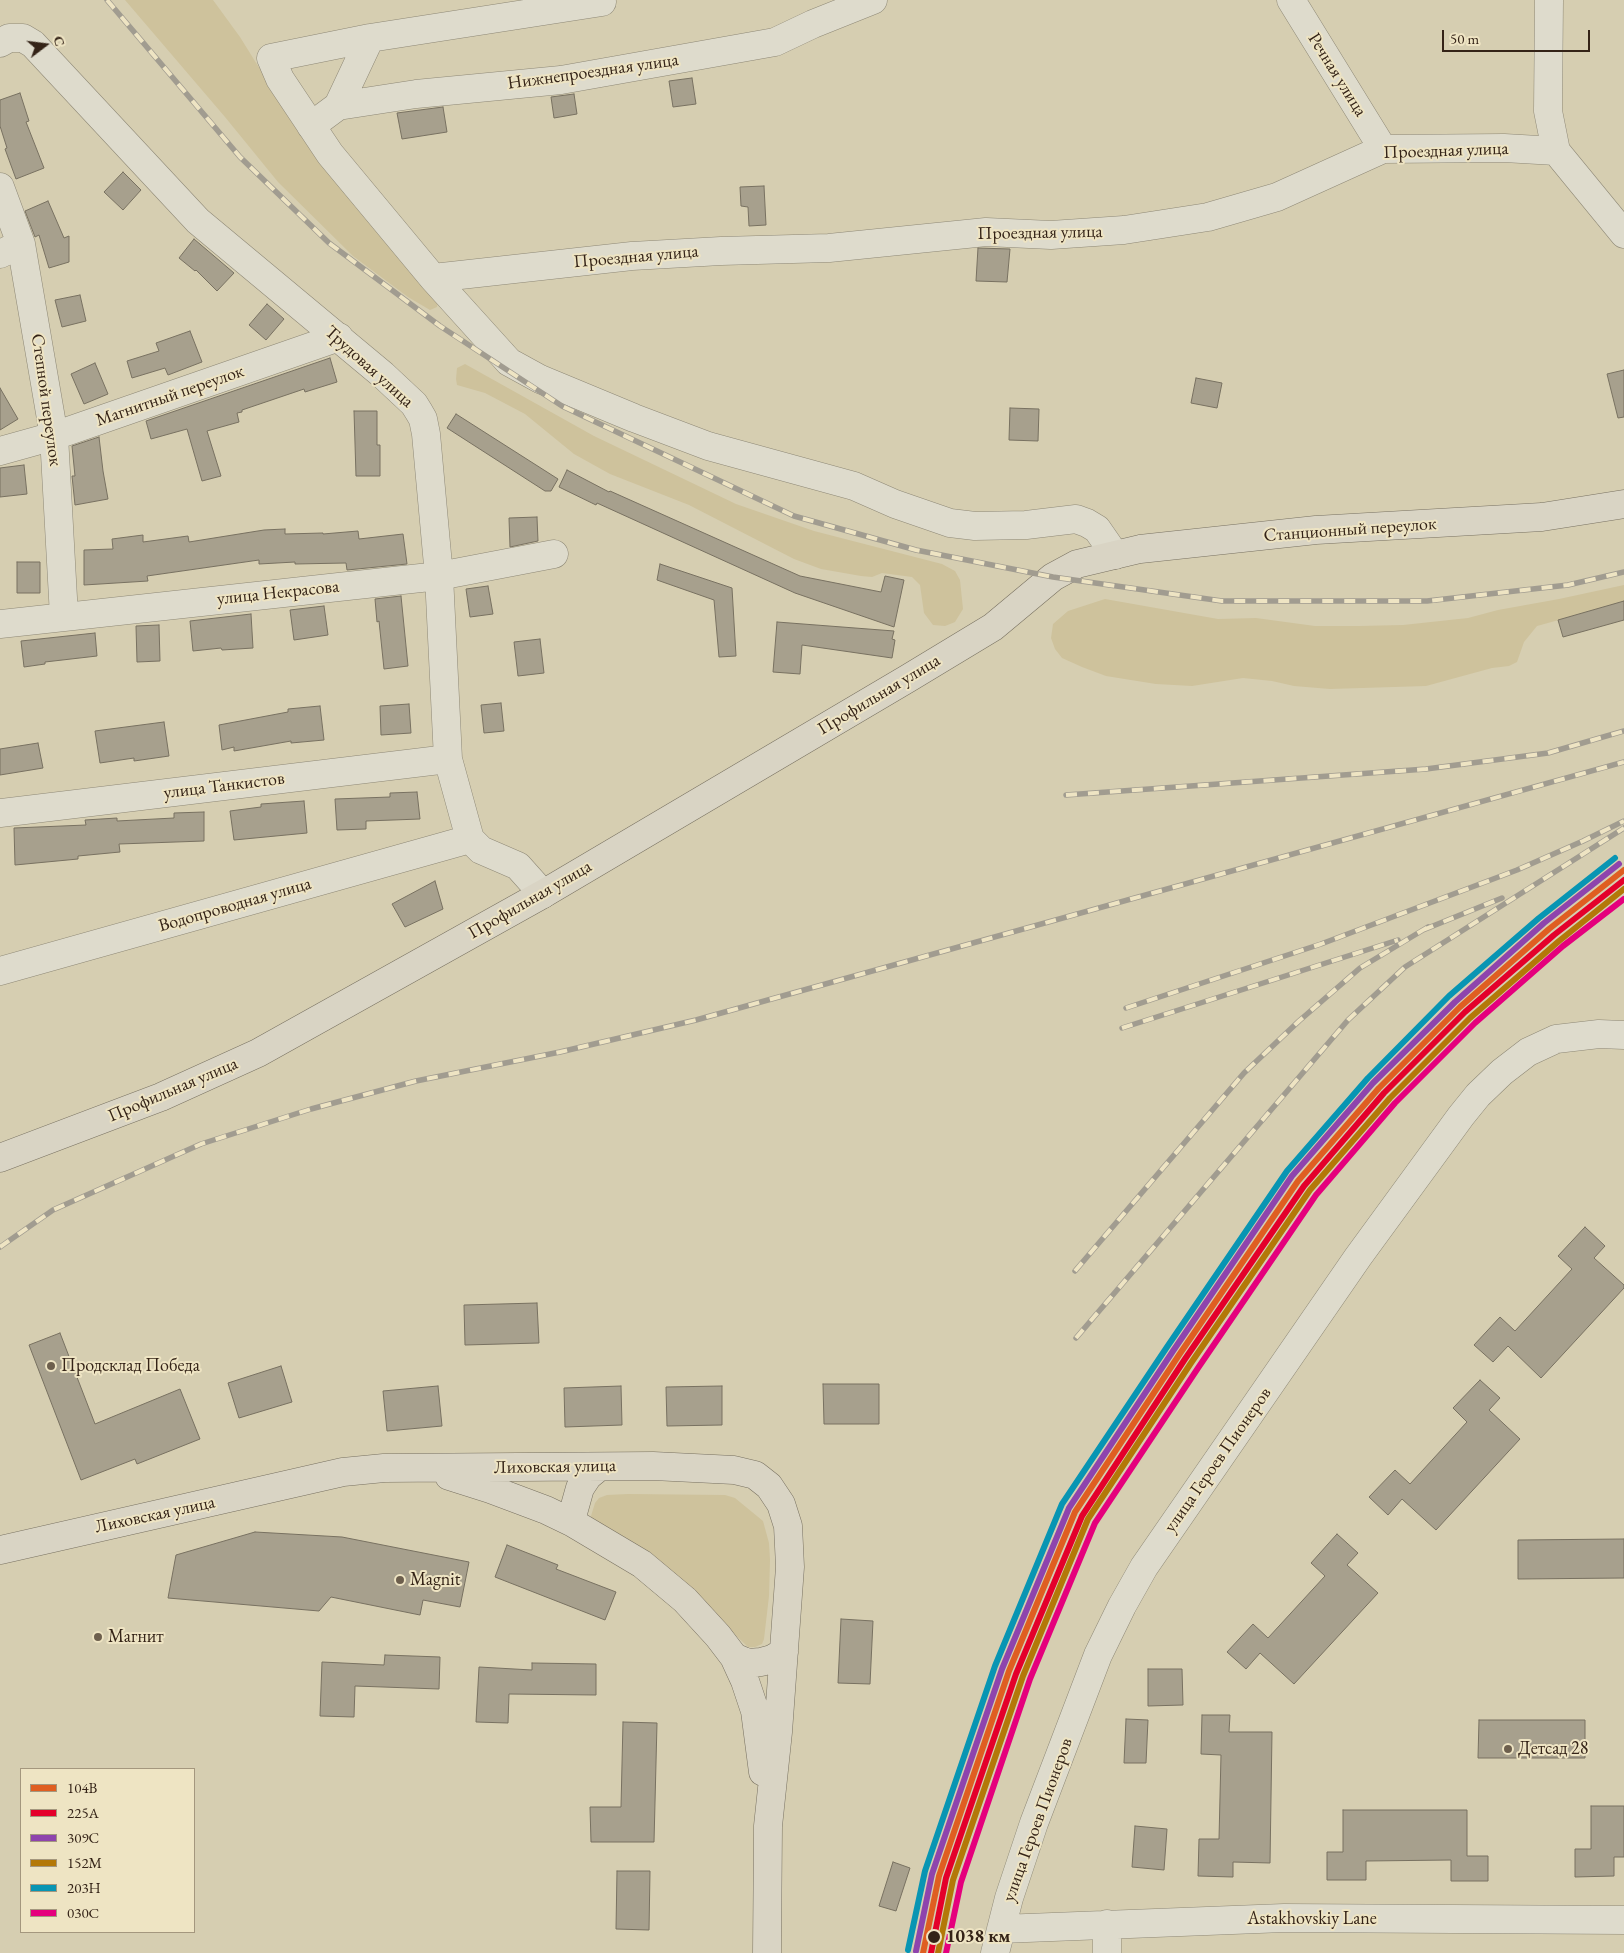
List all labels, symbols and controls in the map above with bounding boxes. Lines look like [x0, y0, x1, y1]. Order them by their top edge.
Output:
north arrow [20, 20, 70, 70]
scale bar [1444, 20, 1592, 52]
street label: Речная улица [1303, 29, 1371, 121]
text: 50 m [1450, 29, 1479, 48]
text: С [50, 34, 69, 48]
street label: Нижнепроездная улица [506, 49, 680, 95]
street label: Проездная улица [1383, 138, 1509, 164]
street label: Проездная улица [977, 221, 1103, 245]
street label: Проездная улица [573, 241, 699, 273]
street label: Трудовая улица [320, 321, 418, 413]
street label: Степной переулок [26, 332, 66, 468]
street label: Магнитный переулок [93, 361, 247, 431]
street label: Станционный переулок [1263, 513, 1437, 547]
street label: улица Некрасова [216, 576, 340, 610]
street label: Профильная улица [814, 650, 944, 740]
street label: улица Танкистов [162, 768, 286, 804]
street label: Профильная улица [464, 856, 596, 944]
street label: Водопроводная улица [156, 873, 314, 937]
street label: Профильная улица [105, 1053, 241, 1127]
place label: Продсклад Победа [61, 1355, 200, 1377]
marker: Продсклад Победа [45, 1360, 57, 1372]
street label: улица Героев Пионеров [1160, 1383, 1276, 1537]
street label: Лиховская улица [494, 1455, 616, 1479]
street label: Лиховская улица [93, 1492, 217, 1538]
place label: Magnit [410, 1569, 460, 1591]
marker: Magnit [394, 1574, 406, 1586]
place label: Магнит [108, 1626, 164, 1648]
marker: Магнит [92, 1631, 104, 1643]
street label: улица Героев Пионеров [998, 1735, 1078, 1905]
place label: Детсад 28 [1518, 1738, 1588, 1760]
marker: Детсад 28 [1502, 1743, 1514, 1755]
legend [20, 1768, 195, 1933]
text: 104В [67, 1778, 97, 1797]
text: 225А [67, 1803, 99, 1822]
text: 309С [67, 1828, 99, 1847]
text: 152М [67, 1853, 102, 1872]
text: 203Н [67, 1878, 101, 1897]
text: 030C [67, 1903, 99, 1922]
street label: Astakhovskiy Lane [1247, 1908, 1377, 1930]
place label: 1038 км [946, 1926, 1010, 1948]
marker: 1038 км [926, 1929, 942, 1945]

